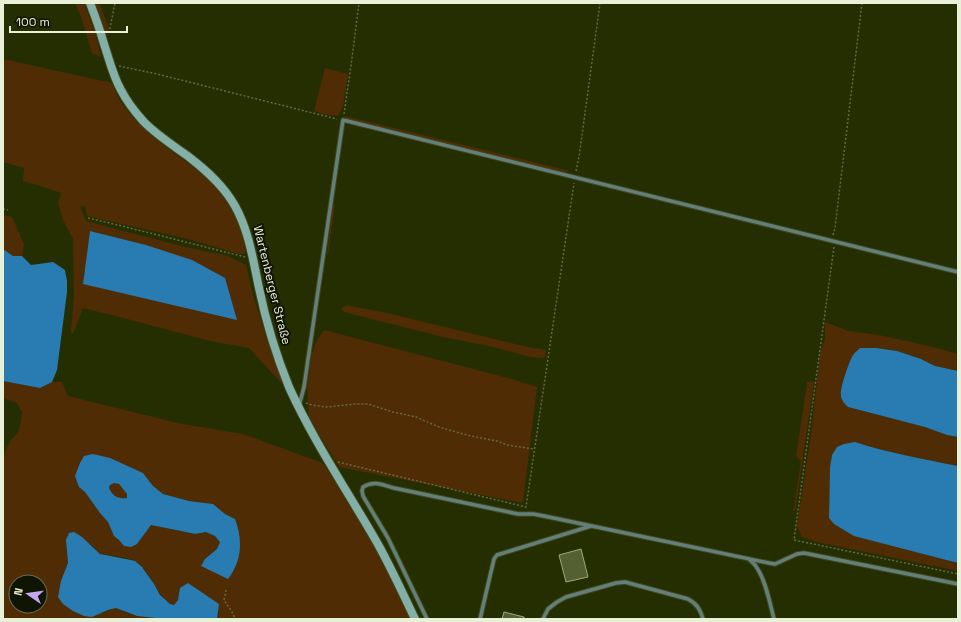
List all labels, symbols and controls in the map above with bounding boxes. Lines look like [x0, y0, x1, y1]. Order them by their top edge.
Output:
scale bar [10, 8, 127, 34]
text: 100 m [16, 14, 50, 30]
street label: Wartenberger Straße [249, 224, 295, 346]
north arrow [8, 574, 48, 614]
text: N [11, 587, 26, 597]

